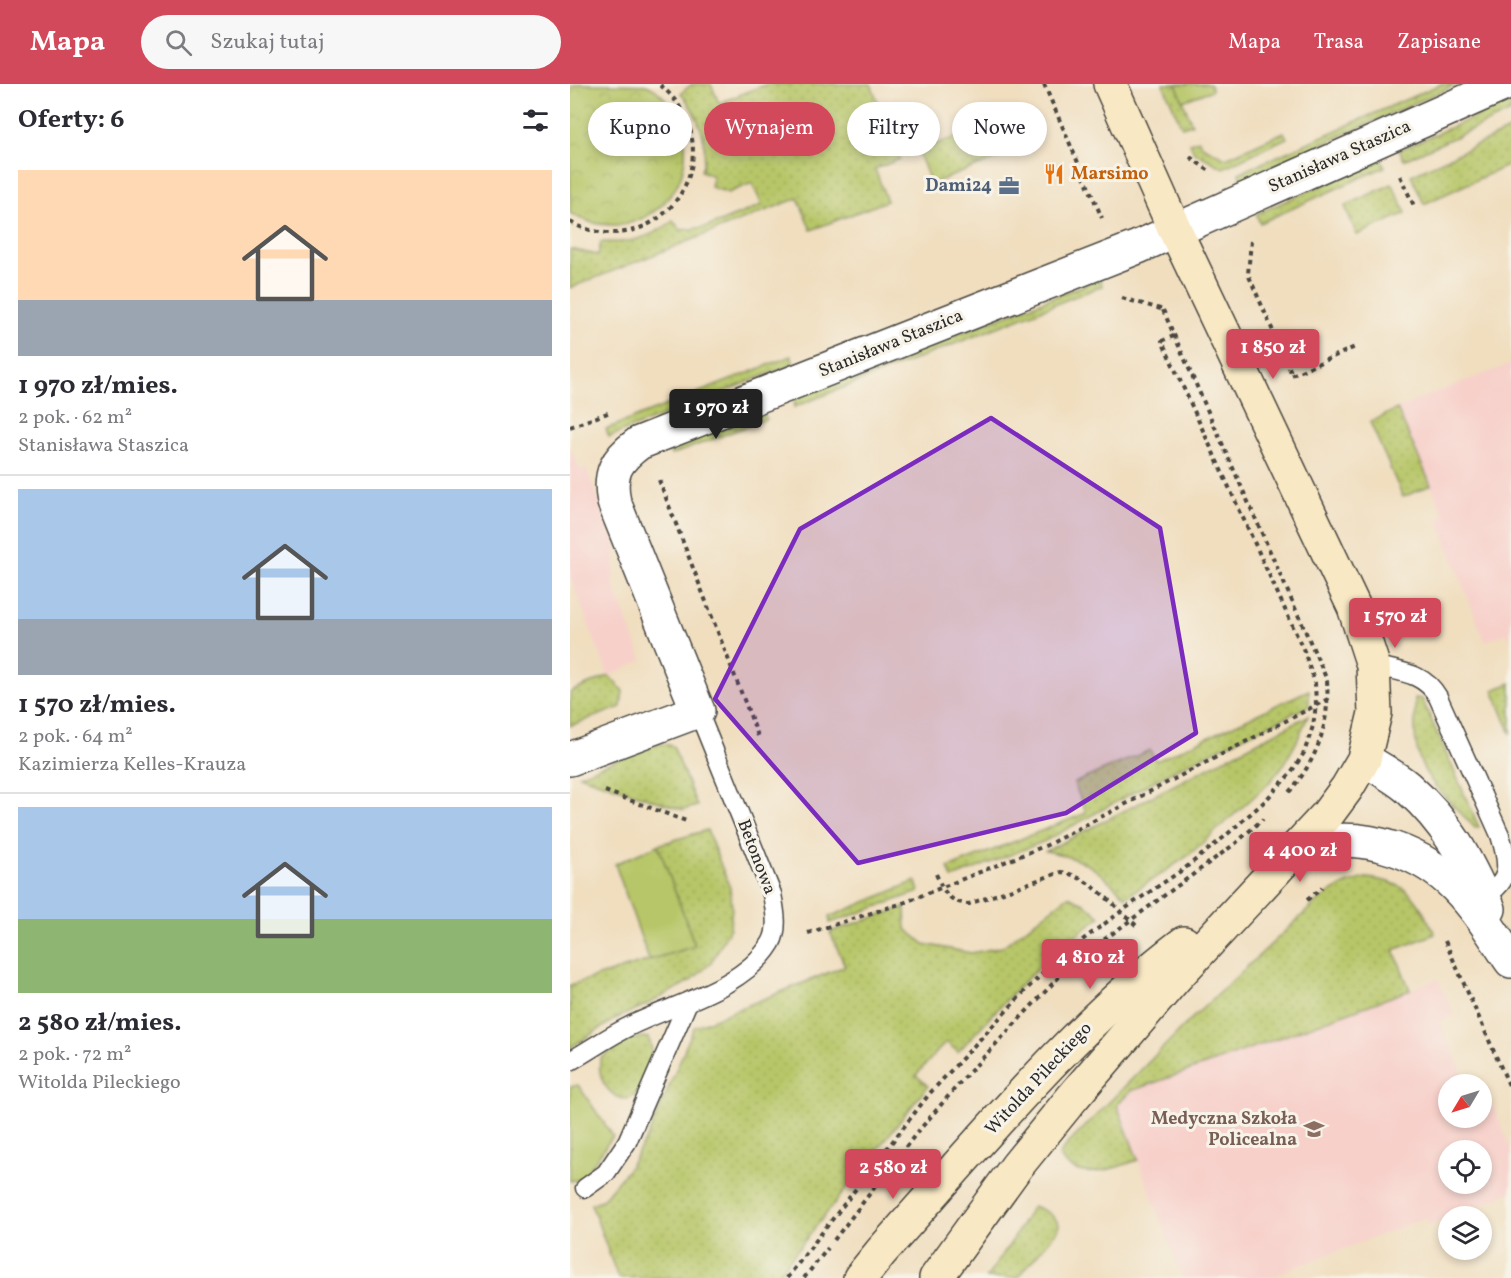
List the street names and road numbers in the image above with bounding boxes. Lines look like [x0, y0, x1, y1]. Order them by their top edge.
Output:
street label: Stanisława Staszica [1265, 114, 1415, 200]
street label: Stanisława Staszica [815, 304, 967, 384]
street label: Betonowa [730, 816, 782, 898]
street label: Witolda Pileckiego [980, 1017, 1098, 1141]

